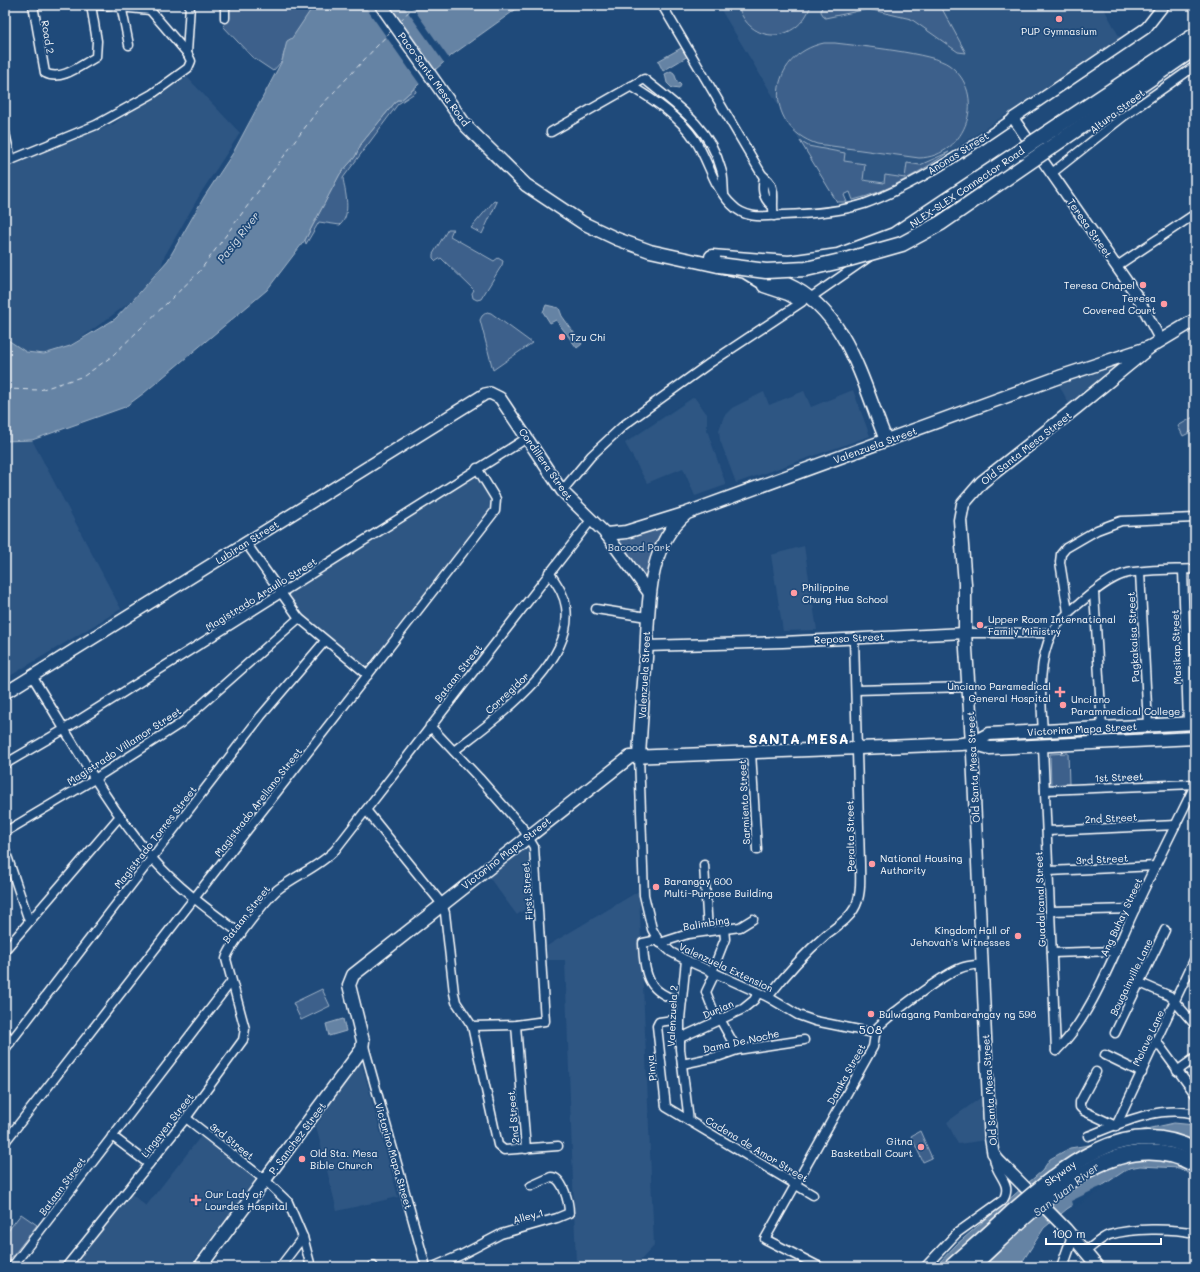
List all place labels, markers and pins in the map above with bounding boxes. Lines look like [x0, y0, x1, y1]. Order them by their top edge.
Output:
marker: PUP Gymnasium [1054, 14, 1064, 24]
place label: PUP Gymnasium [1021, 24, 1097, 38]
place label: Teresa Chapel [1064, 278, 1135, 292]
marker: Teresa Chapel [1138, 280, 1148, 290]
place label: Teresa Covered Court [1083, 291, 1156, 317]
marker: Teresa Covered Court [1159, 299, 1169, 309]
place label: Tzu Chi [570, 330, 606, 344]
marker: Tzu Chi [557, 332, 567, 342]
place label: Philippine Chung Hua School [802, 580, 888, 606]
marker: Philippine Chung Hua School [789, 588, 799, 598]
place label: Upper Room International Family Ministry [988, 612, 1116, 638]
marker: Upper Room International Family Ministry [975, 620, 985, 630]
place label: Unciano Paramedical General Hospital [947, 679, 1051, 705]
marker: Unciano Paramedical General Hospital [1054, 686, 1066, 698]
place label: Unciano Parammedical College [1071, 692, 1180, 718]
marker: Unciano Parammedical College [1058, 700, 1068, 710]
place label: National Housing Authority [880, 851, 962, 877]
marker: National Housing Authority [867, 859, 877, 869]
place label: Barangay 600 Multi-Purpose Building [664, 874, 773, 900]
marker: Barangay 600 Multi-Purpose Building [651, 882, 661, 892]
place label: Kingdom Hall of Jehovah's Witnesses [911, 923, 1011, 949]
marker: Kingdom Hall of Jehovah's Witnesses [1013, 931, 1023, 941]
place label: Bulwagang Pambarangay ng 598 [879, 1007, 1036, 1021]
marker: Bulwagang Pambarangay ng 598 [866, 1009, 876, 1019]
place label: Gitna Basketball Court [831, 1134, 913, 1160]
marker: Gitna Basketball Court [916, 1142, 926, 1152]
place label: Old Sta. Mesa Bible Church [310, 1146, 378, 1172]
marker: Old Sta. Mesa Bible Church [297, 1154, 307, 1164]
place label: Our Lady of Lourdes Hospital [205, 1187, 288, 1213]
marker: Our Lady of Lourdes Hospital [190, 1194, 202, 1206]

